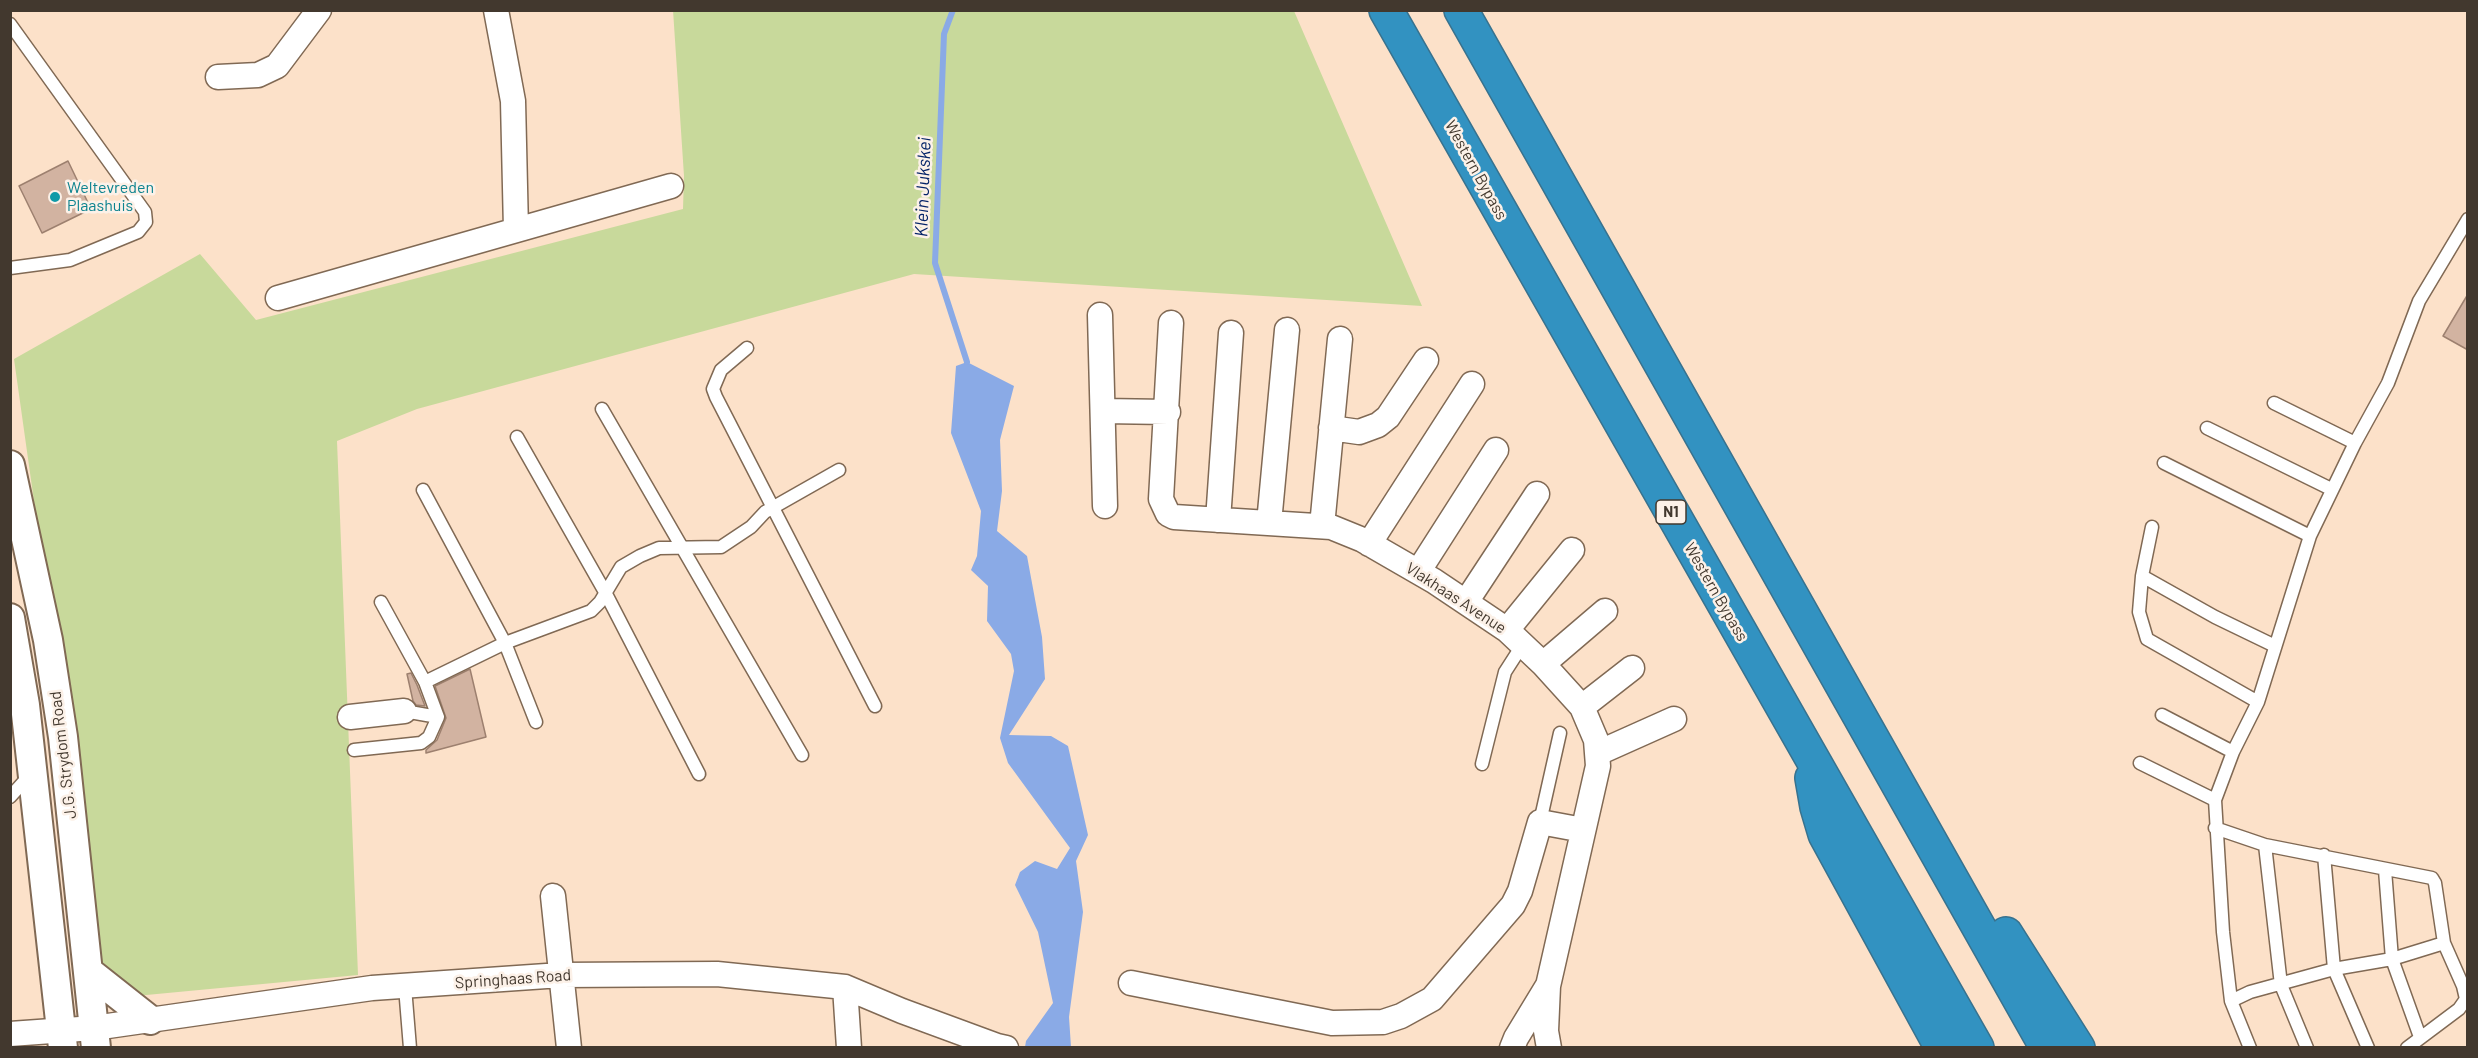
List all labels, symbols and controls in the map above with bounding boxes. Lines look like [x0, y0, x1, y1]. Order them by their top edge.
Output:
street label: Western Bypass [1441, 117, 1511, 223]
water label: Klein Jukskei [910, 137, 936, 237]
place label: Weltevreden Plaashuis [67, 178, 154, 216]
marker: Weltevreden Plaashuis [48, 190, 62, 204]
road number: N1 [1656, 500, 1686, 524]
street label: Western Bypass [1680, 539, 1752, 645]
street label: Vlakhaas Avenue [1402, 558, 1510, 638]
street label: J.G. Strydom Road [46, 690, 80, 820]
street label: Springhaas Road [454, 965, 572, 993]

